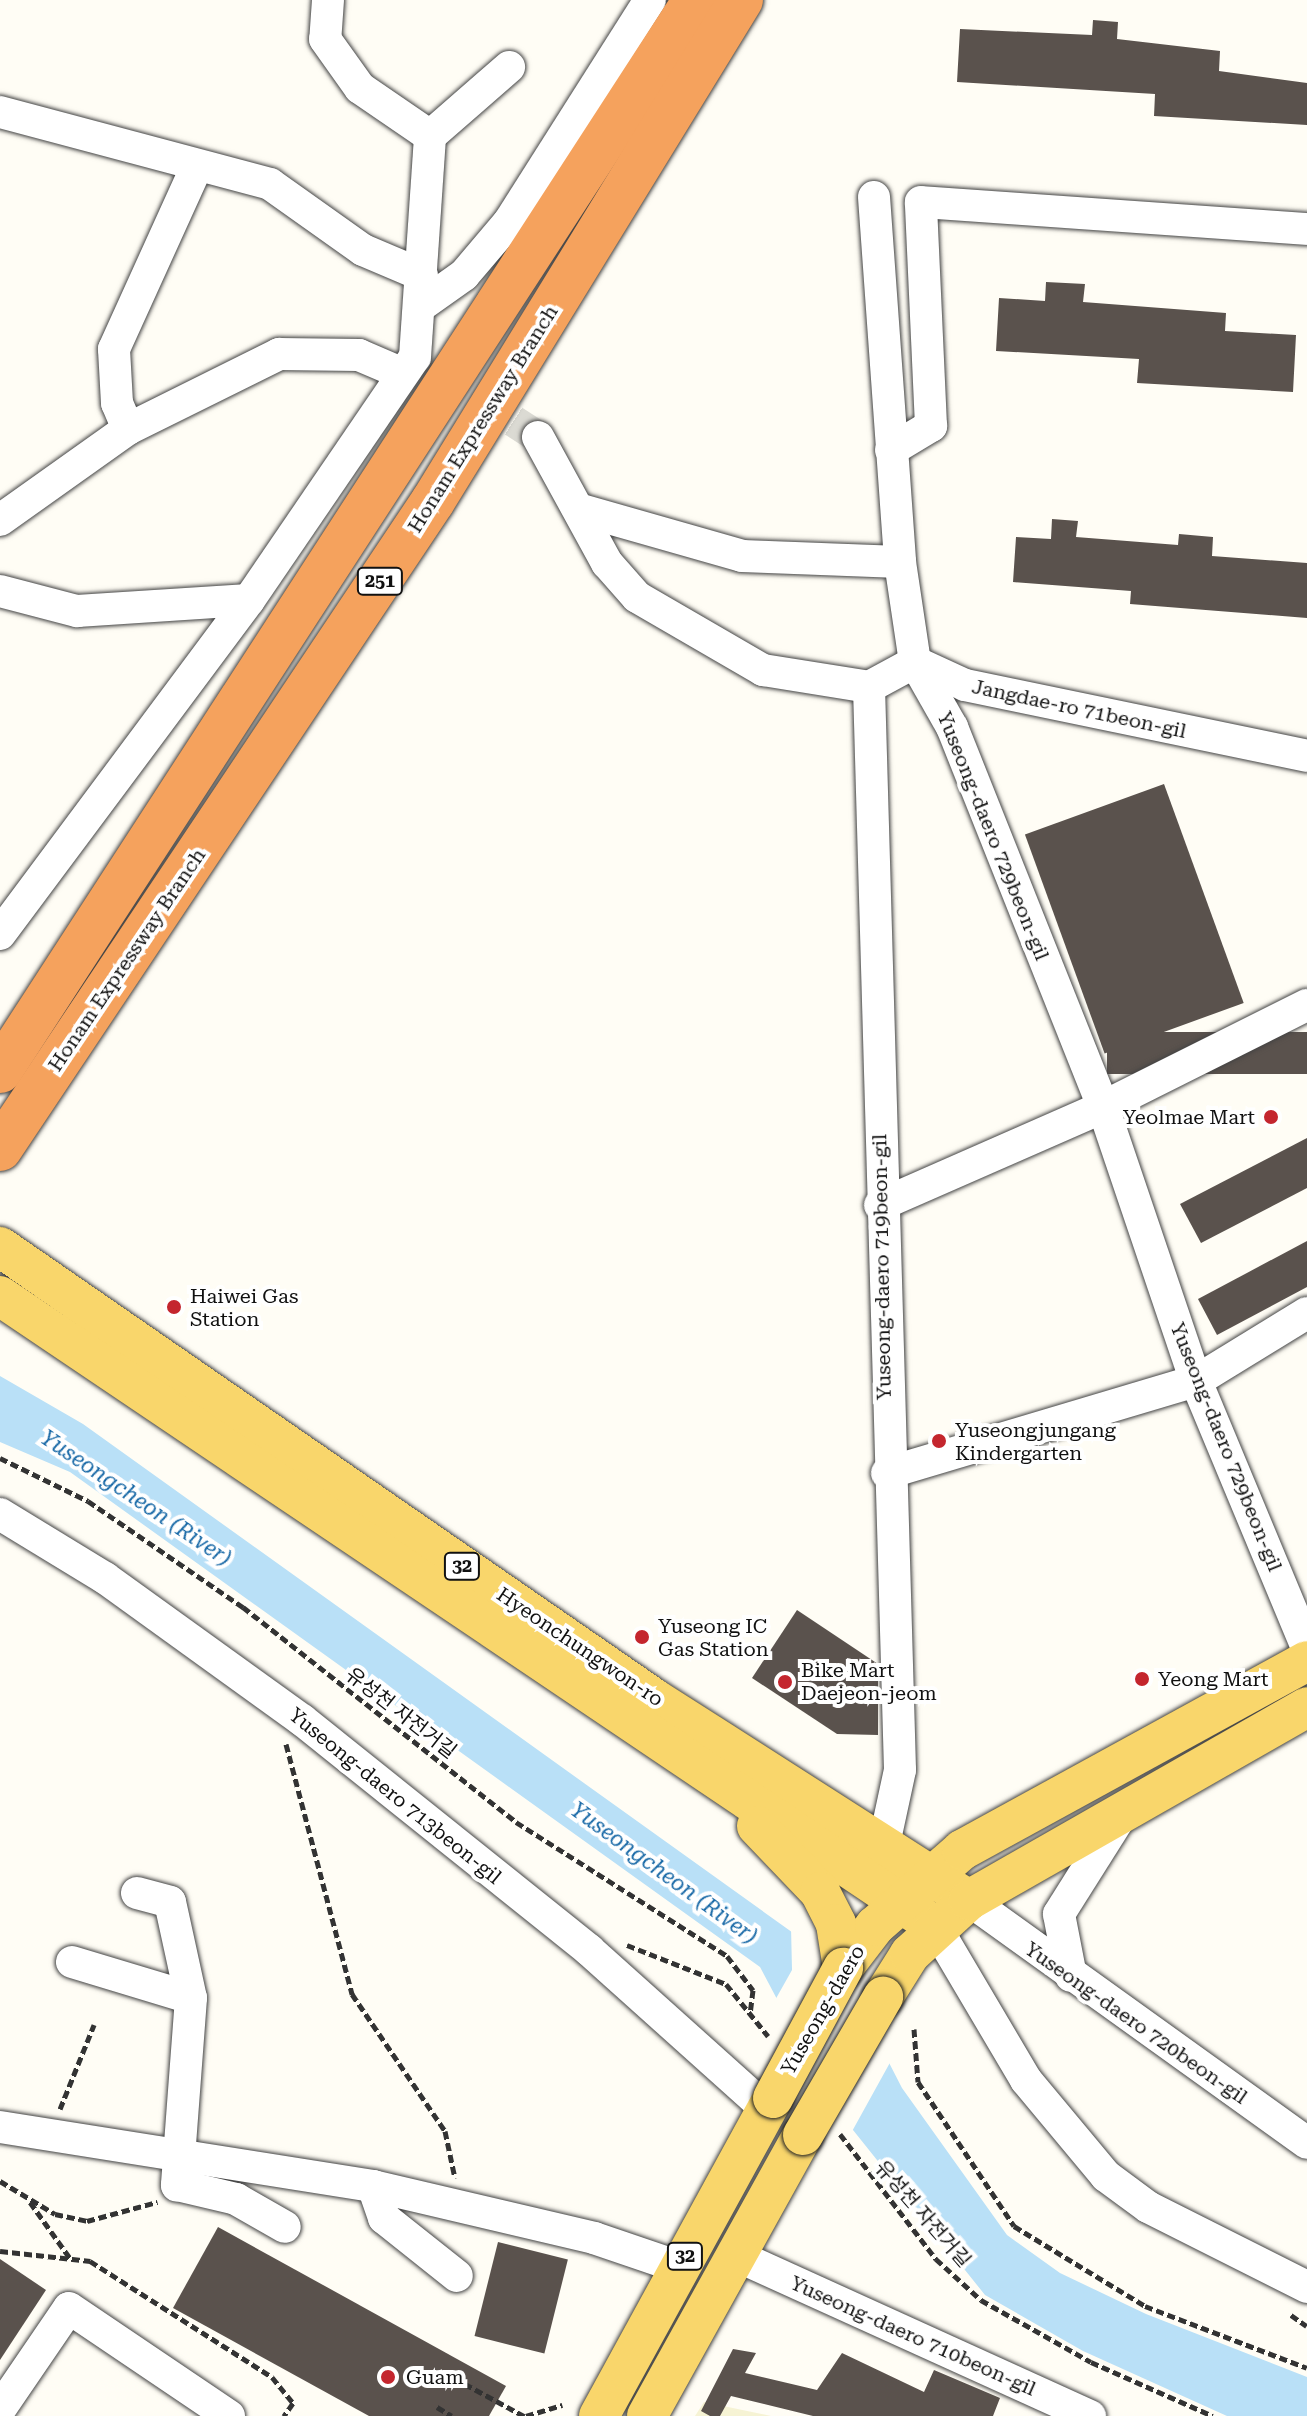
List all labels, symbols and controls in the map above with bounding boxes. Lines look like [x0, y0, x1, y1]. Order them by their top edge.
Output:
street label: Honam Expressway Branch [403, 301, 563, 537]
road number: 251 [356, 567, 404, 595]
street label: Jangdae-ro 71beon-gil [970, 675, 1188, 743]
street label: Yuseong-daero 729beon-gil [932, 708, 1054, 964]
street label: Honam Expressway Branch [43, 844, 211, 1076]
place label: Yeolmae Mart [1123, 1105, 1255, 1129]
marker: Yeolmae Mart [1262, 1108, 1280, 1126]
street label: Yuseong-daero 719beon-gil [868, 1134, 896, 1400]
place label: Haiwei Gas Station [190, 1284, 298, 1331]
marker: Haiwei Gas Station [165, 1298, 183, 1316]
street label: Yuseong-daero 729beon-gil [1165, 1319, 1287, 1575]
place label: Yuseongjungang Kindergarten [955, 1418, 1116, 1465]
water label: Yuseongcheon (River) [35, 1424, 237, 1572]
marker: Yuseongjungang Kindergarten [930, 1432, 948, 1450]
road number: 32 [442, 1552, 482, 1580]
street label: Hyeonchungwon-ro [492, 1582, 668, 1712]
place label: Yuseong IC Gas Station [658, 1614, 769, 1661]
marker: Yuseong IC Gas Station [633, 1628, 651, 1646]
place label: Bike Mart Daejeon-jeom [801, 1658, 937, 1705]
street label: 유성천 자전거길 [341, 1662, 461, 1764]
place label: Yeong Mart [1158, 1667, 1269, 1691]
marker: Yeong Mart [1133, 1670, 1151, 1688]
marker: Bike Mart Daejeon-jeom [776, 1673, 794, 1691]
street label: Yuseong-daero 713beon-gil [284, 1703, 506, 1889]
water label: Yuseongcheon (River) [565, 1796, 763, 1950]
street label: Yuseong-daero 720beon-gil [1020, 1937, 1252, 2109]
street label: Yuseong-daero [776, 1941, 870, 2079]
street label: 유성천 자전거길 [870, 2156, 976, 2272]
road number: 32 [665, 2242, 705, 2270]
street label: Yuseong-daero 710beon-gil [786, 2271, 1040, 2401]
place label: Guam [406, 2365, 464, 2389]
marker: Guam [377, 2366, 399, 2388]

